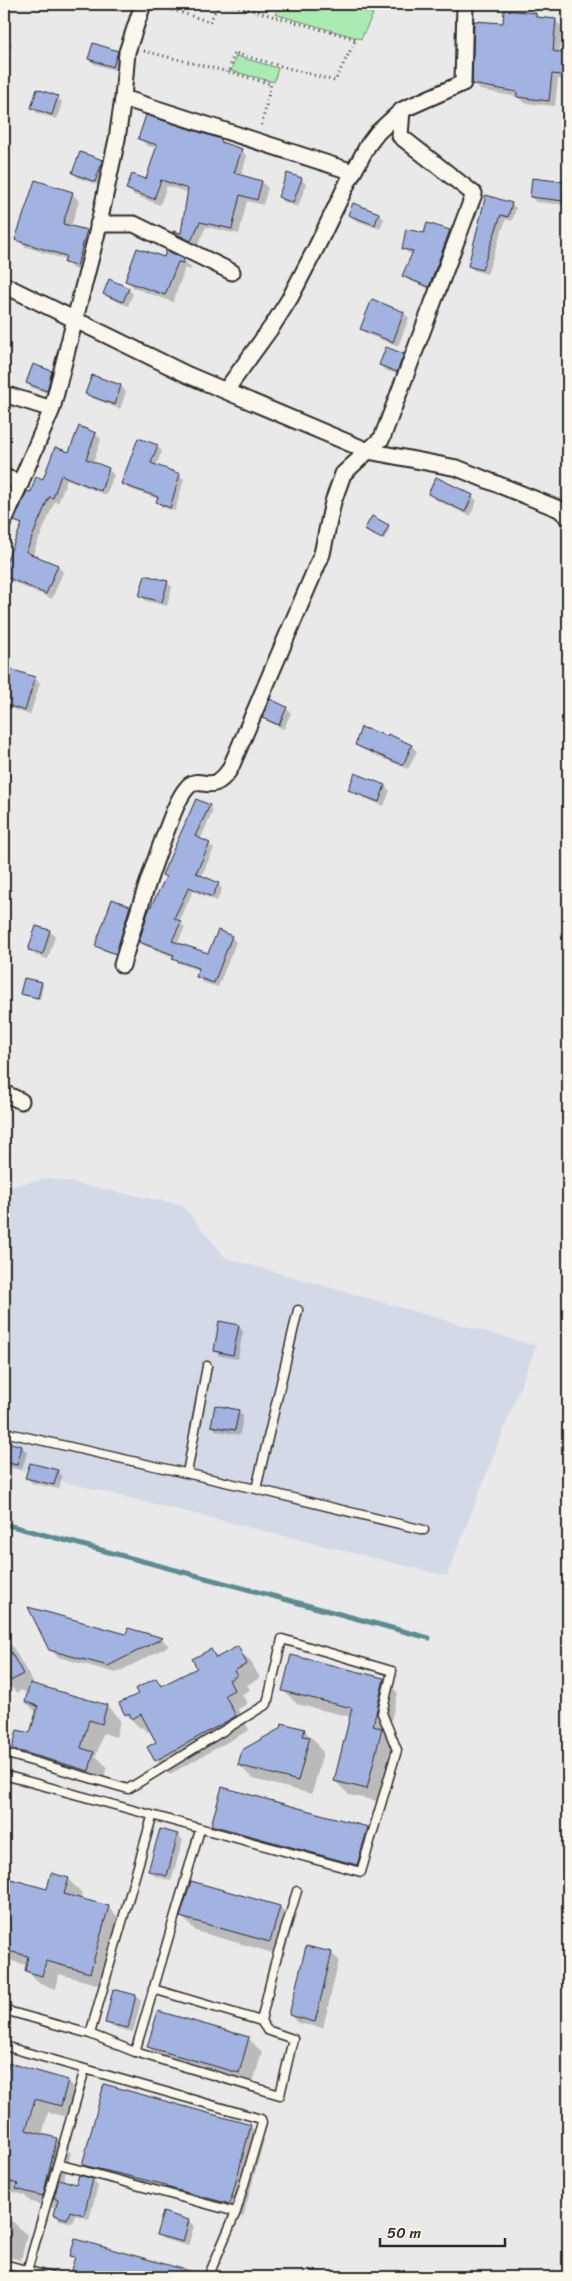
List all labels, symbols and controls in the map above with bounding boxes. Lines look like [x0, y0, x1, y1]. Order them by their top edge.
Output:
scale bar [380, 2216, 504, 2248]
text: 50 m [387, 2220, 422, 2246]

